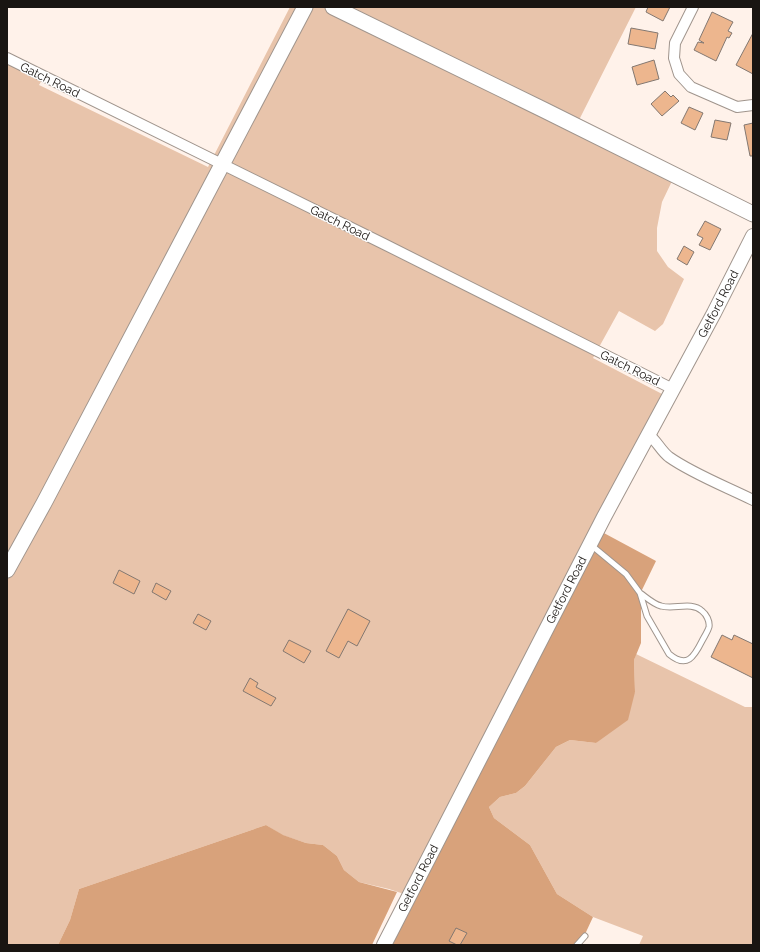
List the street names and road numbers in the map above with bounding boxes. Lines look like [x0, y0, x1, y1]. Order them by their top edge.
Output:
street label: Gatch Road [18, 60, 82, 100]
street label: Gatch Road [308, 203, 372, 243]
street label: Getford Road [695, 268, 741, 340]
street label: Gatch Road [598, 348, 662, 388]
street label: Getford Road [543, 554, 590, 626]
street label: Getford Road [395, 842, 441, 914]

